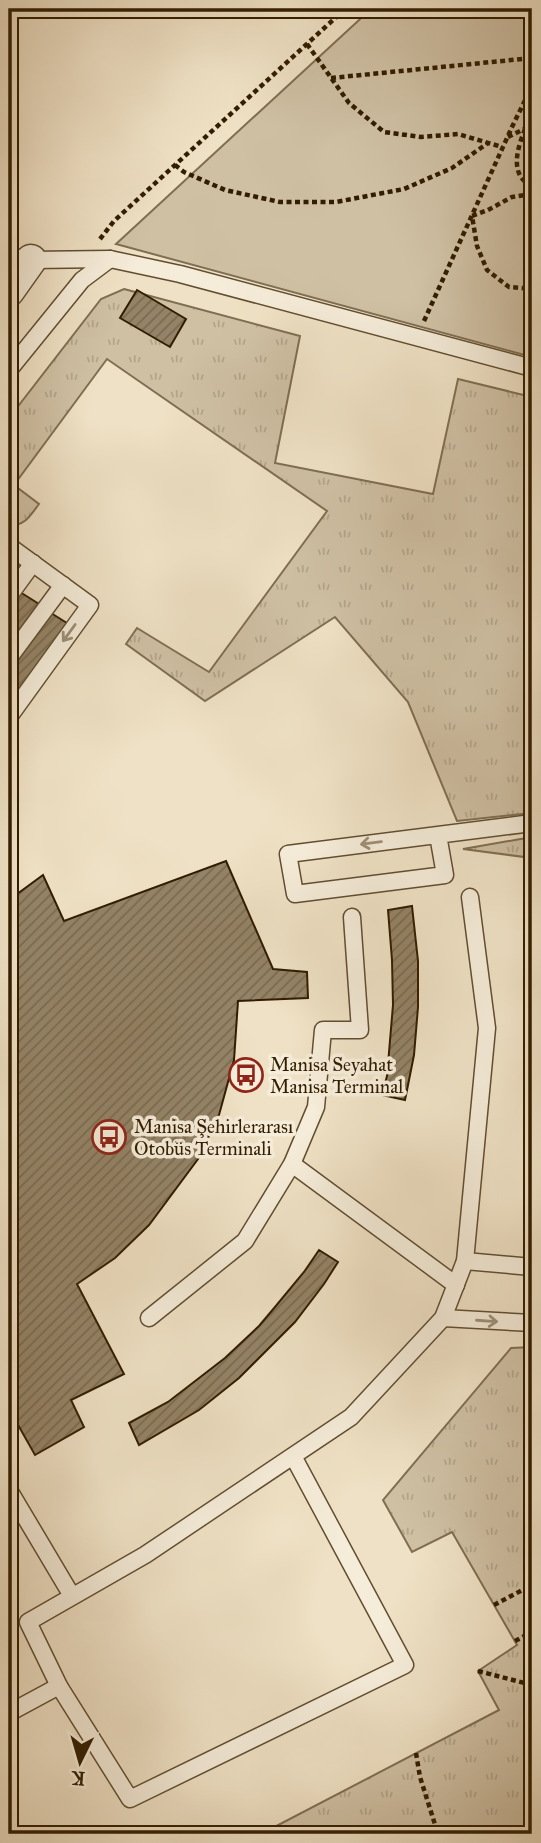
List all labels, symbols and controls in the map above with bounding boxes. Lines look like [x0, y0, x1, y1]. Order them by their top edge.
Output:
one-way arrow [62, 623, 76, 642]
one-way arrow [360, 837, 383, 850]
place label: Manisa Seyahat Manisa Terminal [270, 1053, 404, 1098]
bus stop icon: Manisa Seyahat Manisa Terminal [227, 1056, 265, 1094]
place label: Manisa Şehirlerarası Otobüs Terminali [134, 1115, 293, 1160]
bus stop icon: Manisa Şehirlerarası Otobüs Terminali [90, 1118, 128, 1156]
one-way arrow [476, 1314, 499, 1327]
north arrow [46, 1728, 116, 1798]
text: K [69, 1766, 86, 1790]

